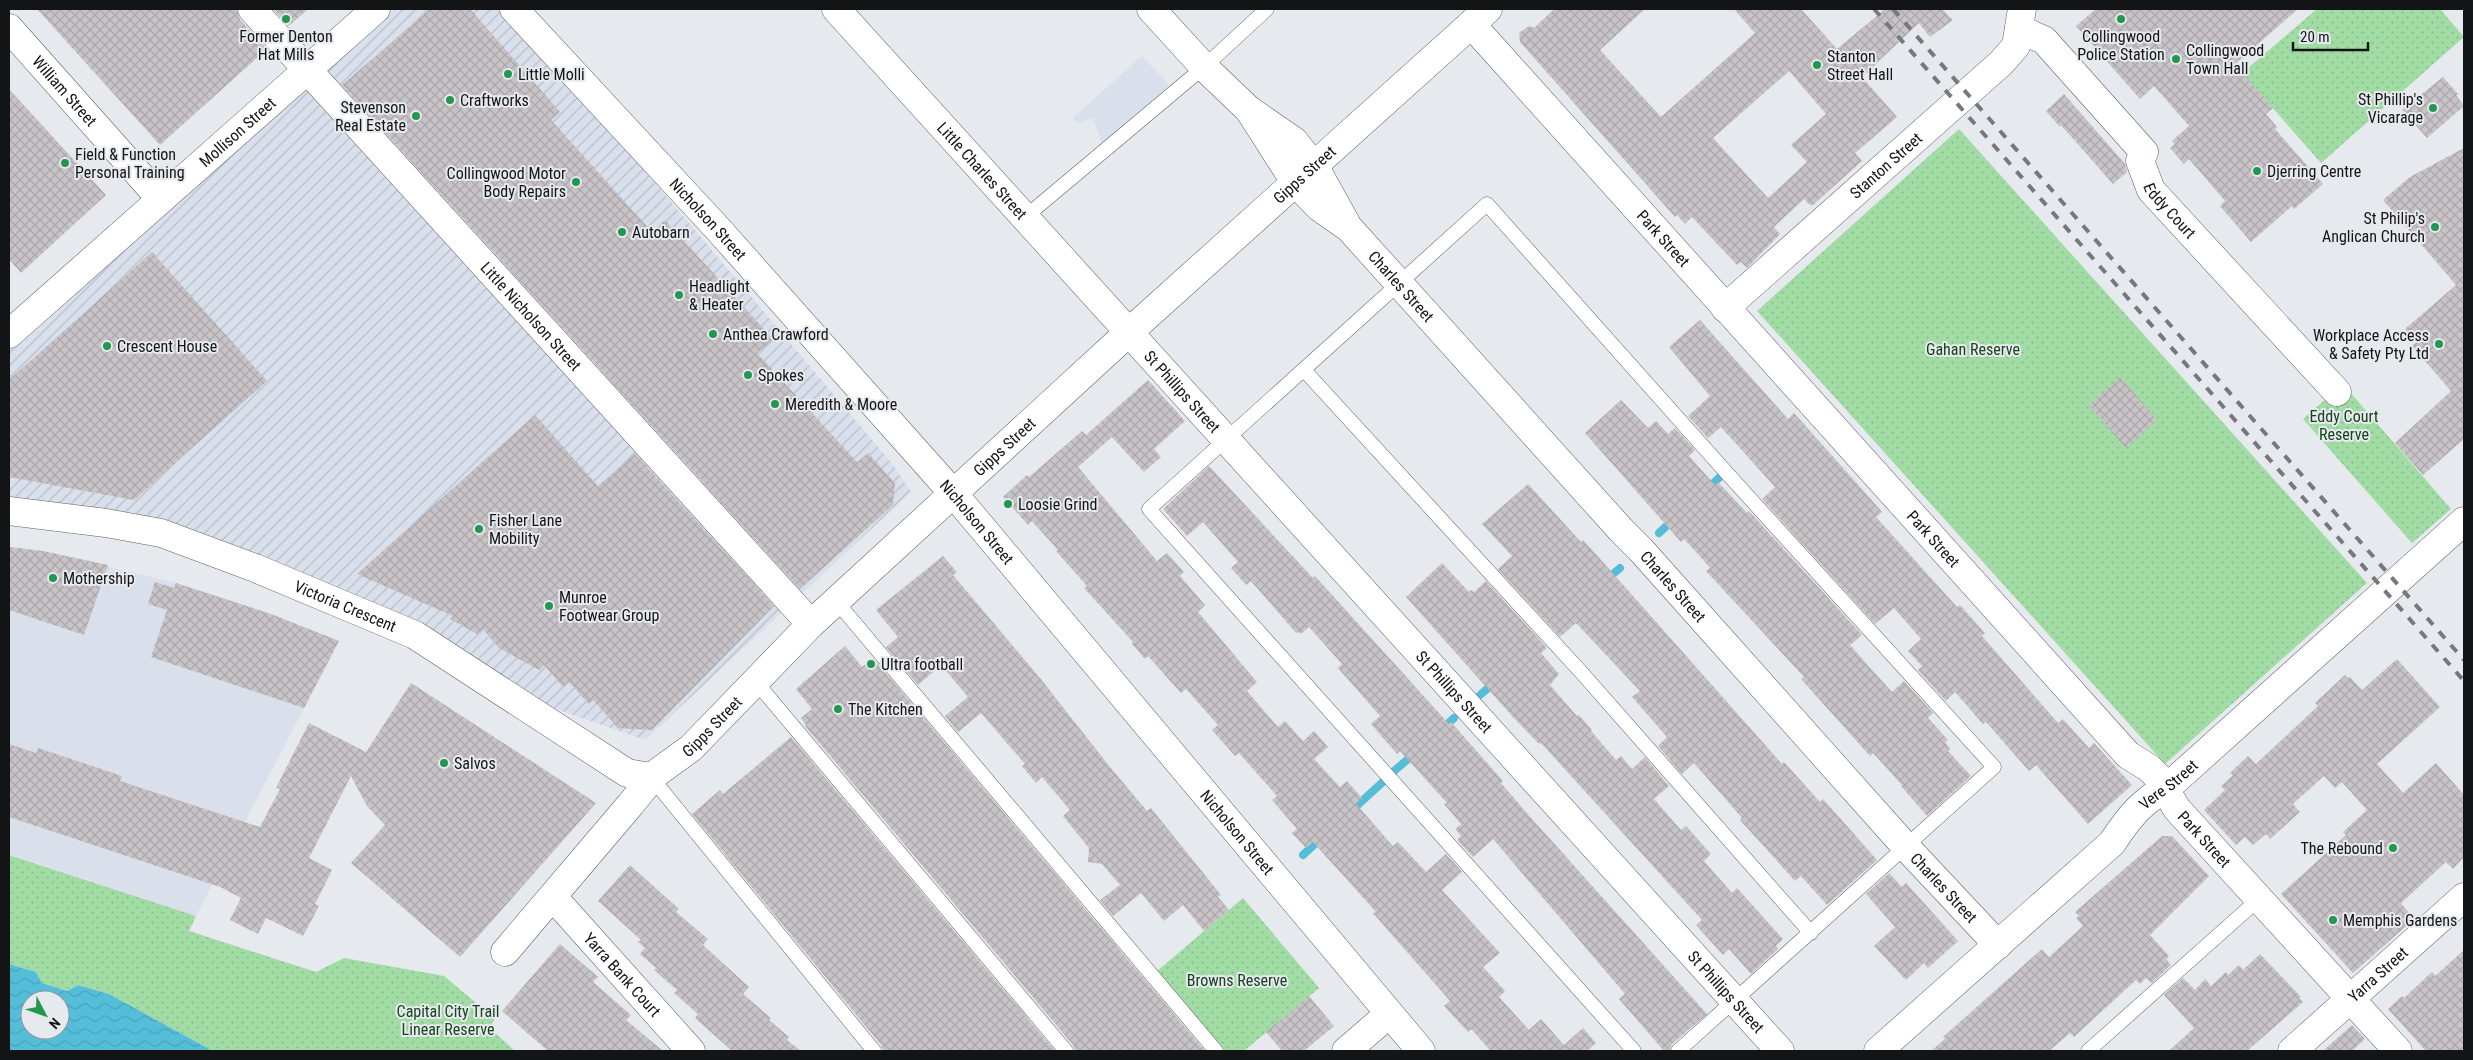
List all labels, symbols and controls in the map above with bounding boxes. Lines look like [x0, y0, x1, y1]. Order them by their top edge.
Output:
marker: Former Denton Hat Mills [280, 13, 292, 25]
marker: Collingwood Police Station [2115, 13, 2127, 25]
scale bar [2293, 20, 2368, 52]
place label: Former Denton Hat Mills [239, 27, 333, 64]
place label: Collingwood Police Station [2077, 27, 2165, 64]
text: 20 m [2300, 28, 2330, 46]
place label: Collingwood Town Hall [2186, 41, 2264, 78]
place label: Stanton Street Hall [1827, 47, 1893, 84]
street label: William Street [28, 52, 101, 130]
marker: Collingwood Town Hall [2170, 53, 2182, 65]
marker: Stanton Street Hall [1811, 59, 1823, 71]
place label: Little Molli [518, 65, 585, 84]
marker: Little Molli [502, 68, 514, 80]
place label: St Phillip's Vicarage [2358, 90, 2423, 127]
place label: Craftworks [460, 91, 529, 110]
street label: Mollison Street [196, 93, 280, 171]
marker: Craftworks [444, 94, 456, 106]
place label: Stevenson Real Estate [335, 98, 406, 135]
marker: St Phillip's Vicarage [2427, 102, 2439, 114]
marker: Stevenson Real Estate [410, 110, 422, 122]
street label: Little Charles Street [933, 118, 1031, 224]
street label: Stanton Street [1846, 128, 1926, 203]
street label: Gipps Street [1269, 142, 1340, 208]
place label: Field & Function Personal Training [75, 145, 185, 182]
marker: Field & Function Personal Training [59, 157, 71, 169]
place label: Djerring Centre [2267, 162, 2361, 181]
place label: Collingwood Motor Body Repairs [447, 164, 566, 201]
marker: Djerring Centre [2251, 165, 2263, 177]
street label: Nicholson Street [666, 174, 750, 264]
marker: Collingwood Motor Body Repairs [570, 176, 582, 188]
street label: Eddy Court [2139, 180, 2200, 243]
street label: Park Street [1633, 206, 1694, 271]
place label: St Philip's Anglican Church [2322, 209, 2425, 246]
marker: St Philip's Anglican Church [2429, 221, 2441, 233]
place label: Autobarn [632, 223, 690, 242]
marker: Autobarn [616, 226, 628, 238]
street label: Charles Street [1364, 247, 1438, 326]
street label: Little Nicholson Street [477, 258, 585, 375]
place label: Headlight & Heater [689, 277, 750, 314]
marker: Headlight & Heater [673, 289, 685, 301]
place label: Anthea Crawford [723, 325, 829, 344]
place label: Workplace Access & Safety Pty Ltd [2313, 326, 2429, 363]
marker: Anthea Crawford [707, 328, 719, 340]
place label: Crescent House [117, 337, 217, 356]
marker: Workplace Access & Safety Pty Ltd [2433, 338, 2445, 350]
marker: Crescent House [101, 340, 113, 352]
park label: Gahan Reserve [1926, 340, 2020, 359]
street label: St Phillips Street [1140, 347, 1224, 437]
place label: Spokes [758, 366, 804, 385]
marker: Spokes [742, 369, 754, 381]
place label: Meredith & Moore [785, 395, 897, 414]
marker: Meredith & Moore [769, 398, 781, 410]
park label: Eddy Court Reserve [2310, 407, 2379, 444]
street label: Gipps Street [970, 414, 1040, 480]
street label: Nicholson Street [936, 476, 1018, 568]
place label: Loosie Grind [1018, 495, 1098, 514]
marker: Loosie Grind [1002, 498, 1014, 510]
street label: Park Street [1903, 507, 1964, 571]
place label: Fisher Lane Mobility [489, 511, 562, 548]
marker: Fisher Lane Mobility [473, 523, 485, 535]
street label: Charles Street [1636, 547, 1710, 626]
place label: Mothership [63, 569, 135, 588]
marker: Mothership [47, 572, 59, 584]
street label: Victoria Crescent [292, 577, 399, 636]
place label: Munroe Footwear Group [559, 588, 659, 625]
marker: Munroe Footwear Group [543, 600, 555, 612]
street label: St Phillips Street [1412, 647, 1496, 737]
place label: Ultra football [881, 655, 963, 674]
marker: Ultra football [865, 658, 877, 670]
street label: Gipps Street [679, 692, 746, 761]
place label: The Kitchen [848, 700, 923, 719]
marker: The Kitchen [832, 703, 844, 715]
place label: Salvos [454, 754, 496, 773]
street label: Vere Street [2135, 756, 2202, 814]
marker: Salvos [438, 757, 450, 769]
street label: Nicholson Street [1196, 786, 1278, 879]
street label: Park Street [2173, 807, 2235, 872]
place label: The Rebound [2300, 839, 2383, 858]
marker: The Rebound [2387, 842, 2399, 854]
street label: Charles Street [1906, 849, 1981, 927]
place label: Memphis Gardens [2343, 911, 2457, 930]
marker: Memphis Gardens [2327, 914, 2339, 926]
street label: Yarra Bank Court [580, 929, 665, 1021]
street label: Yarra Street [2344, 943, 2412, 1006]
street label: St Phillips Street [1684, 947, 1768, 1037]
park label: Browns Reserve [1187, 971, 1287, 990]
north arrow [20, 990, 70, 1040]
park label: Capital City Trail Linear Reserve [397, 1002, 499, 1039]
text: N [46, 1015, 64, 1032]

